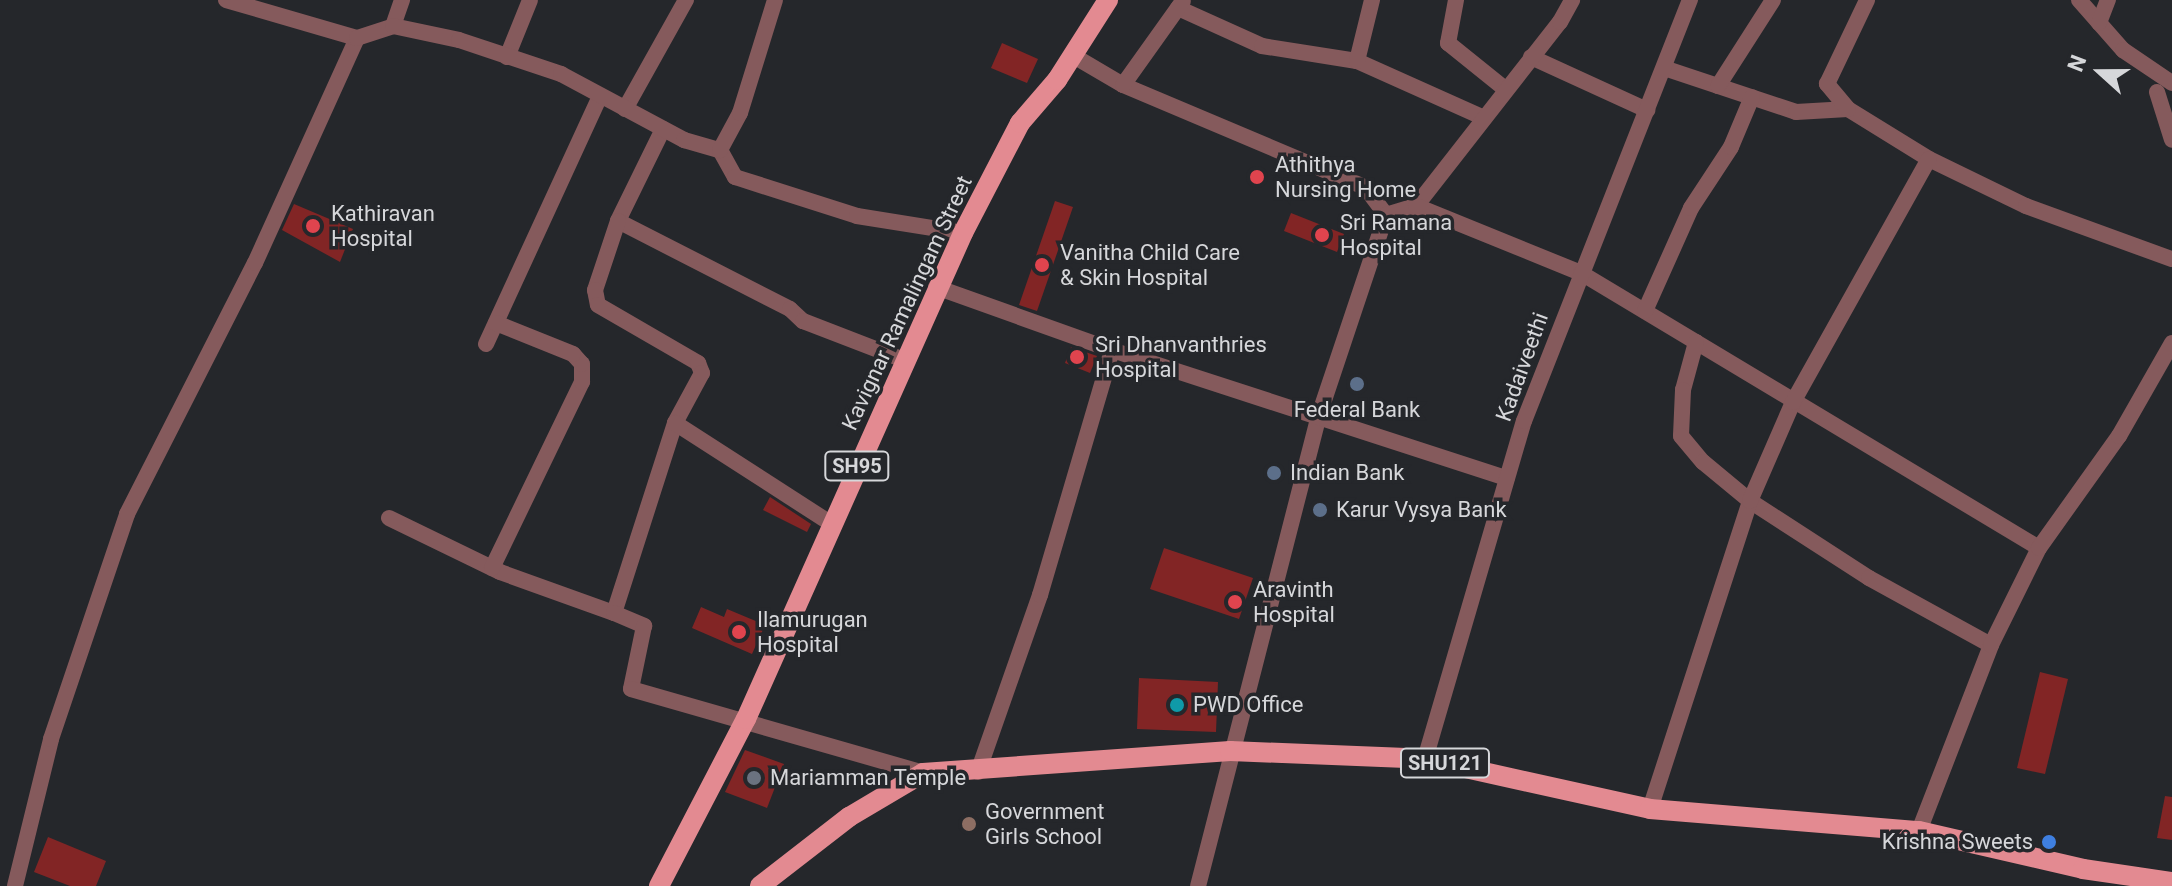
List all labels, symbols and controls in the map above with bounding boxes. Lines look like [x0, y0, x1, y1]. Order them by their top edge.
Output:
north arrow [2060, 32, 2140, 112]
text: N [2063, 51, 2092, 75]
place label: Athithya Nursing Home [1275, 151, 1416, 202]
marker: Athithya Nursing Home [1246, 166, 1268, 188]
street label: Kavignar Ramalingam Street [836, 172, 978, 434]
place label: Kathiravan Hospital [331, 200, 435, 252]
place label: Sri Ramana Hospital [1340, 209, 1452, 260]
marker: Kathiravan Hospital [302, 215, 324, 237]
marker: Sri Ramana Hospital [1311, 224, 1333, 246]
place label: Vanitha Child Care & Skin Hospital [1060, 239, 1240, 290]
marker: Vanitha Child Care & Skin Hospital [1031, 254, 1053, 276]
street label: Kadaiveethi [1490, 309, 1554, 425]
place label: Sri Dhanvanthries Hospital [1095, 331, 1267, 382]
marker: Sri Dhanvanthries Hospital [1066, 346, 1088, 368]
marker: Federal Bank [1348, 375, 1366, 393]
place label: Federal Bank [1294, 397, 1420, 423]
road number: SH95 [823, 450, 891, 482]
place label: Indian Bank [1290, 460, 1404, 486]
marker: Indian Bank [1265, 464, 1283, 482]
place label: Karur Vysya Bank [1336, 497, 1507, 523]
marker: Karur Vysya Bank [1311, 501, 1329, 519]
place label: Aravinth Hospital [1253, 576, 1335, 628]
marker: Aravinth Hospital [1224, 591, 1246, 613]
place label: Ilamurugan Hospital [757, 606, 868, 658]
marker: Ilamurugan Hospital [728, 621, 750, 643]
place label: PWD Office [1193, 692, 1303, 718]
marker: PWD Office [1168, 696, 1186, 714]
road number: SHU121 [1399, 747, 1491, 779]
place label: Mariamman Temple [770, 765, 966, 791]
marker: Mariamman Temple [745, 769, 763, 787]
place label: Government Girls School [985, 798, 1104, 850]
marker: Government Girls School [960, 815, 978, 833]
place label: Krishna Sweets [1882, 829, 2033, 855]
marker: Krishna Sweets [2040, 833, 2058, 851]

